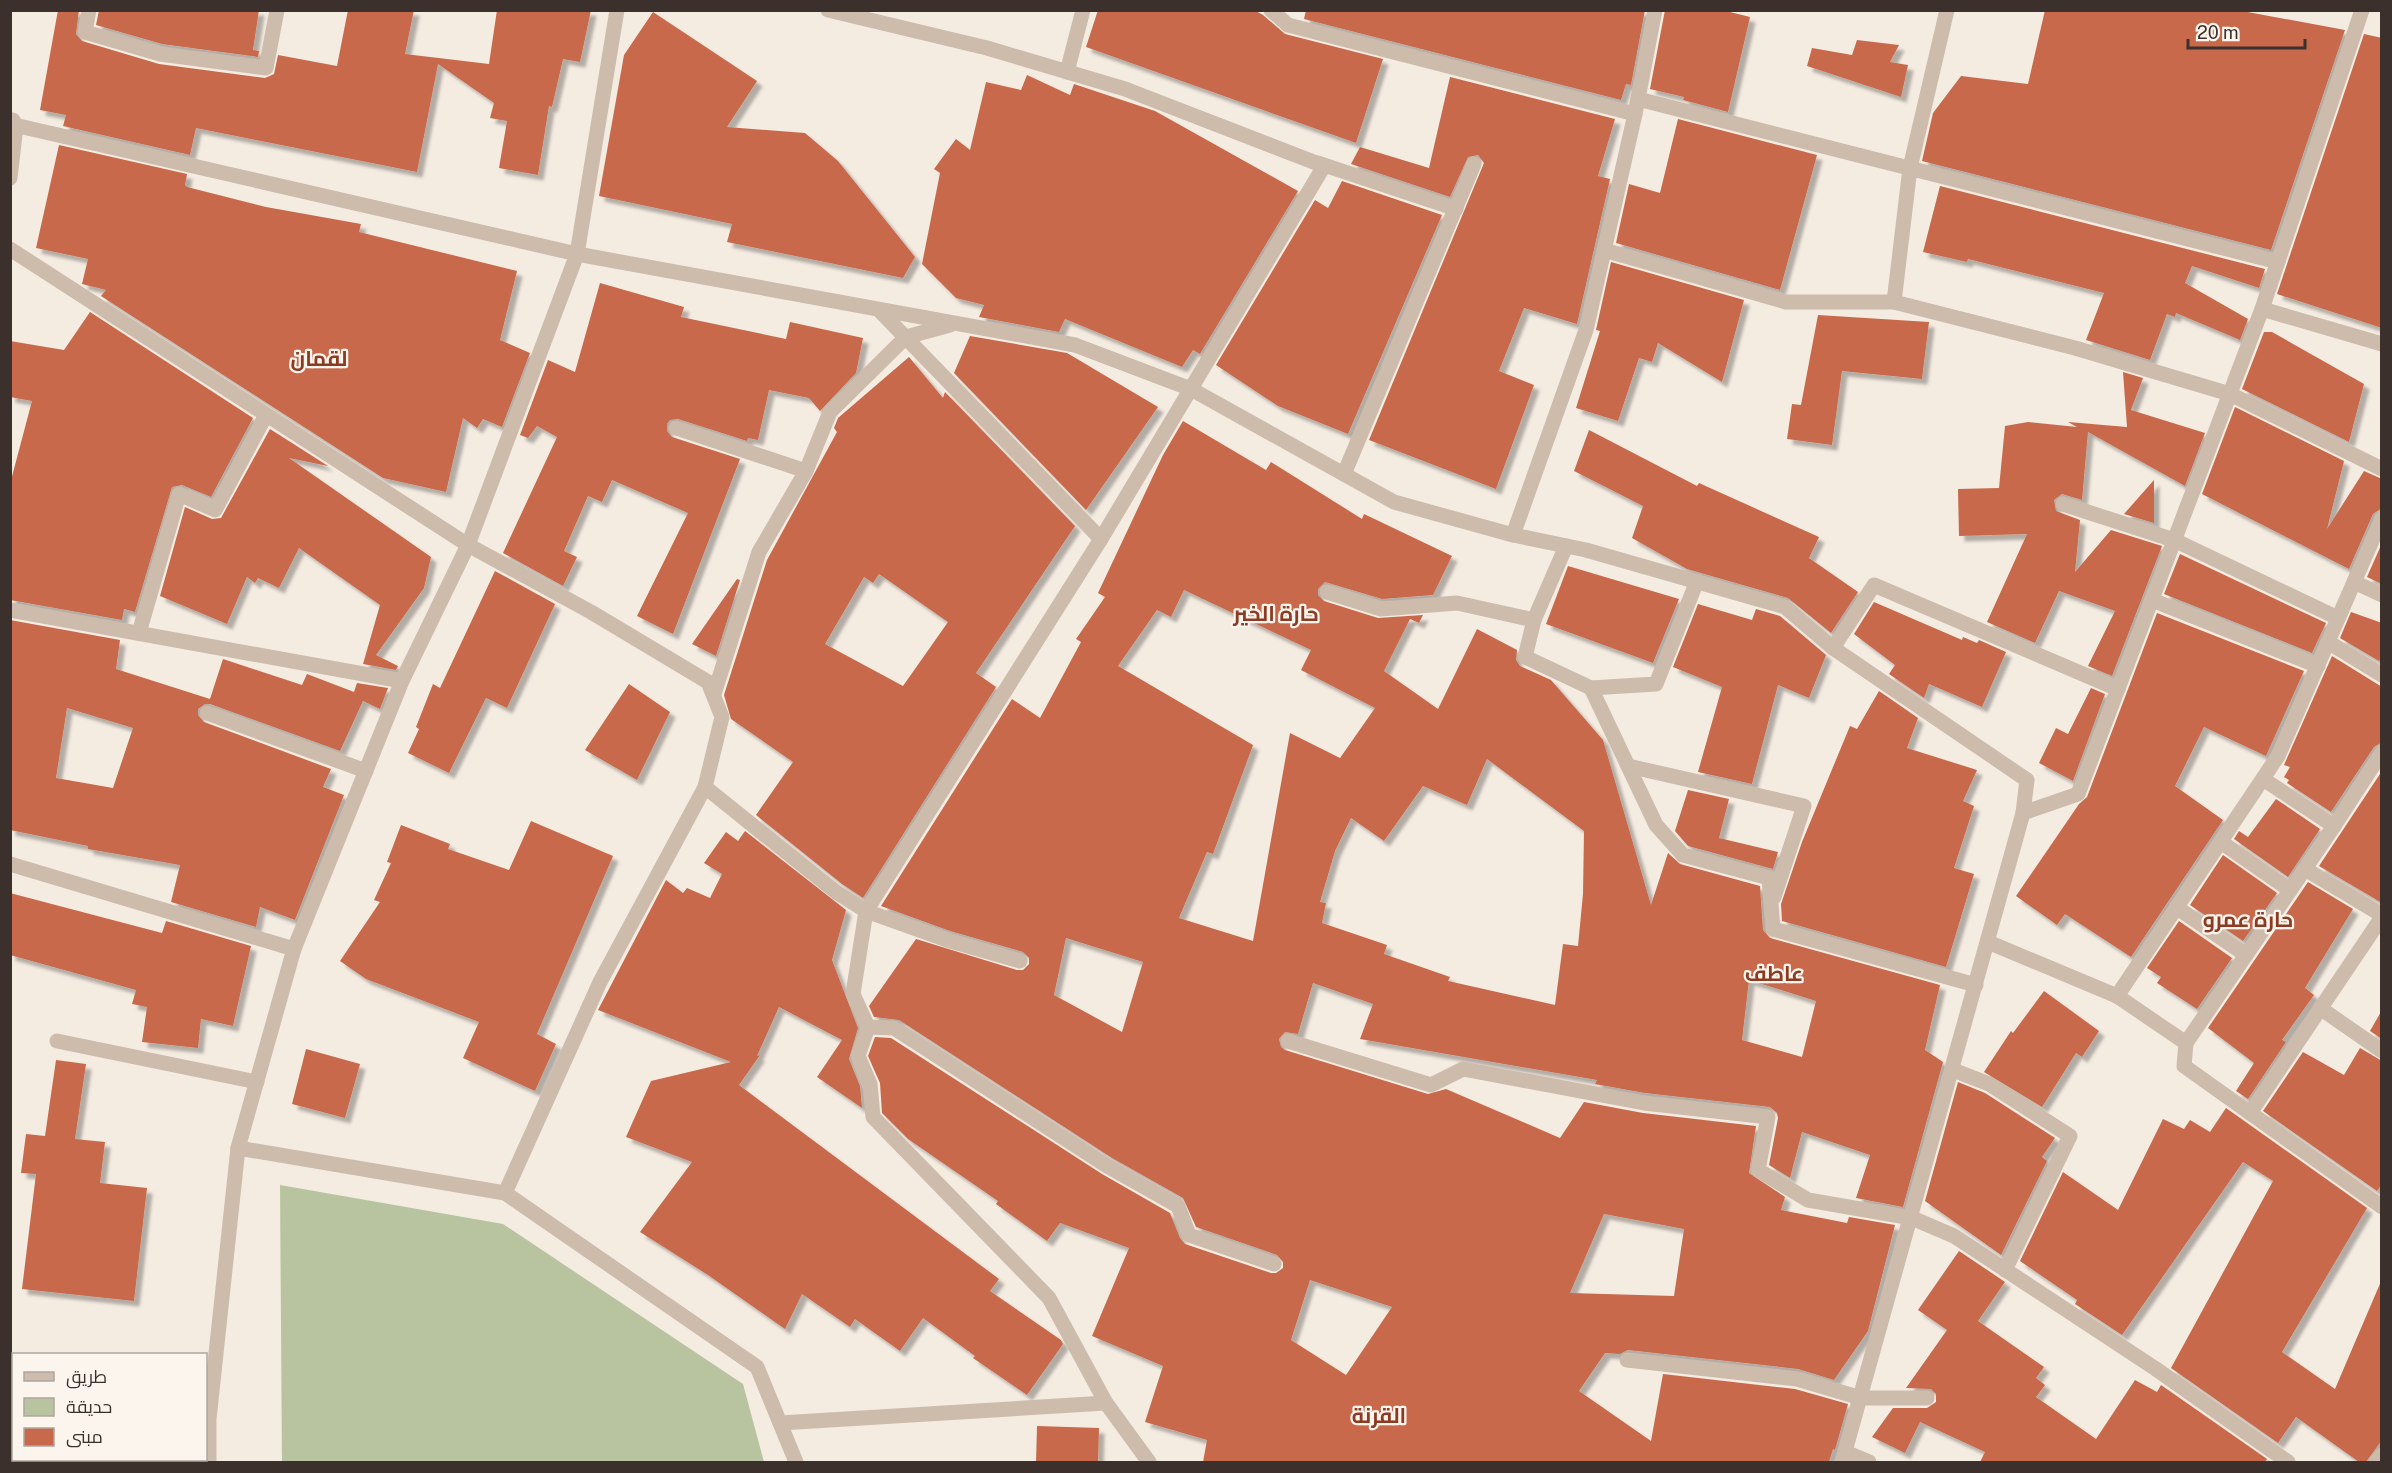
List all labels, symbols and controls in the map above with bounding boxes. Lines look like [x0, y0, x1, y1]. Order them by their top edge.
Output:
scale bar [2188, 12, 2305, 50]
text: 20 m [2197, 22, 2239, 43]
district label: لقمان [290, 346, 348, 371]
district label: حارة الخير [1232, 601, 1319, 626]
district label: حارة عمرو [2203, 907, 2293, 933]
district label: عاطف [1745, 961, 1803, 986]
legend [12, 1353, 207, 1461]
text: طريق [66, 1366, 107, 1389]
text: حديقة [66, 1396, 112, 1417]
district label: القرنة [1352, 1403, 1406, 1428]
text: مبنى [66, 1426, 103, 1448]

